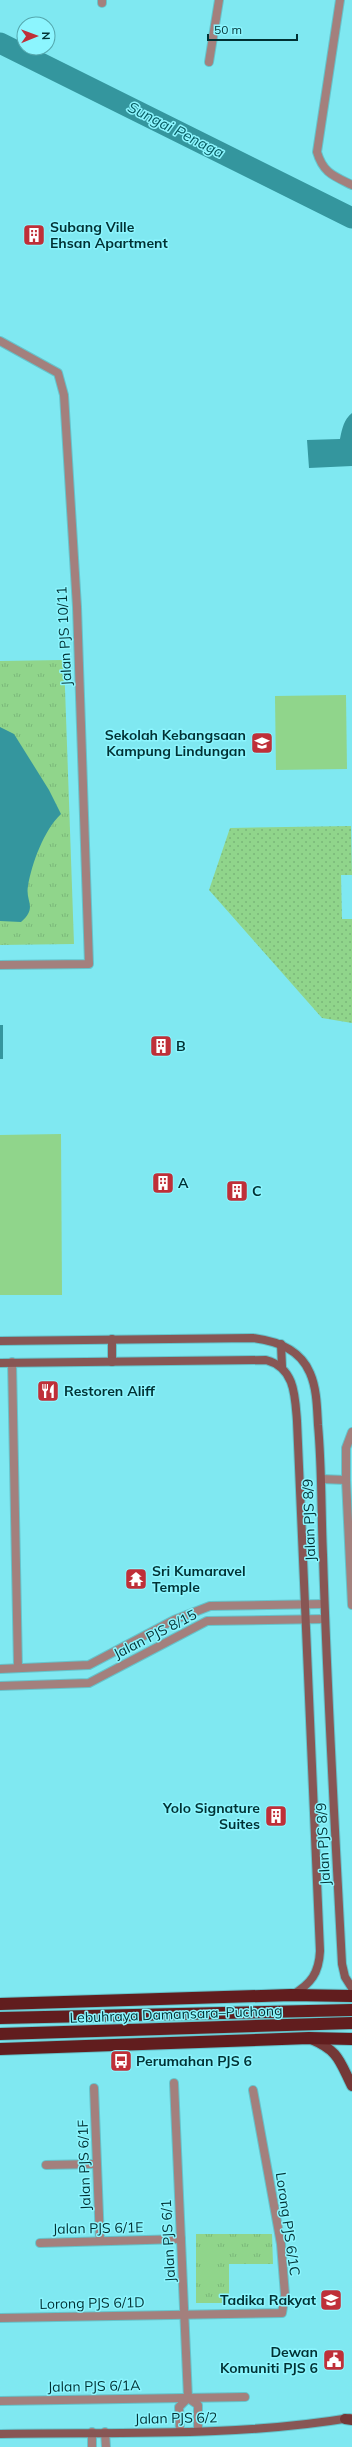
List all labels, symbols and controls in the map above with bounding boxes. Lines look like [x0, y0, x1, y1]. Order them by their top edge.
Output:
north arrow [16, 16, 56, 56]
scale bar [208, 16, 297, 42]
text: 50 m [214, 22, 242, 37]
text: N [39, 32, 53, 40]
water label: Sungai Penaga [125, 97, 228, 162]
place label: Subang Ville Ehsan Apartment [50, 218, 169, 252]
building icon: Subang Ville Ehsan Apartment [21, 222, 47, 248]
street label: Jalan PJS 10/11 [52, 586, 76, 686]
place label: Sekolah Kebangsaan Kampung Lindungan [105, 726, 246, 760]
school or university icon: Sekolah Kebangsaan Kampung Lindungan [249, 730, 275, 756]
building icon: B [148, 1033, 174, 1059]
place label: B [176, 1037, 186, 1055]
building icon: A [150, 1170, 176, 1196]
place label: A [178, 1174, 189, 1192]
building icon: C [224, 1178, 250, 1204]
place label: C [252, 1182, 262, 1200]
restaurant icon: Restoren Aliff [35, 1378, 61, 1404]
place label: Restoren Aliff [64, 1382, 156, 1400]
street label: Jalan PJS 8/9 [299, 1478, 319, 1562]
place label: Sri Kumaravel Temple [152, 1562, 246, 1596]
temple icon: Sri Kumaravel Temple [123, 1566, 149, 1592]
street label: Jalan PJS 8/15 [110, 1605, 200, 1663]
place label: Yolo Signature Suites [162, 1799, 260, 1833]
street label: Jalan PJS 8/9 [312, 1802, 334, 1886]
building icon: Yolo Signature Suites [263, 1803, 289, 1829]
street label: Lebuhraya Damansara–Puchong [69, 2001, 283, 2027]
bus stop icon: Perumahan PJS 6 [108, 2048, 134, 2074]
place label: Perumahan PJS 6 [136, 2052, 252, 2070]
street label: Jalan PJS 6/1F [73, 2119, 95, 2211]
street label: Lorong PJS 6/1C [272, 2171, 304, 2277]
street label: Jalan PJS 6/1 [157, 2199, 179, 2283]
street label: Jalan PJS 6/1E [52, 2218, 144, 2238]
school or university icon: Tadika Rakyat [318, 2287, 344, 2313]
place label: Tadika Rakyat [220, 2291, 317, 2309]
street label: Lorong PJS 6/1D [39, 2293, 145, 2313]
place label: Dewan Komuniti PJS 6 [220, 2343, 318, 2377]
public building icon: Dewan Komuniti PJS 6 [321, 2347, 347, 2373]
street label: Jalan PJS 6/1A [47, 2376, 141, 2396]
street label: Jalan PJS 6/2 [135, 2408, 217, 2428]

